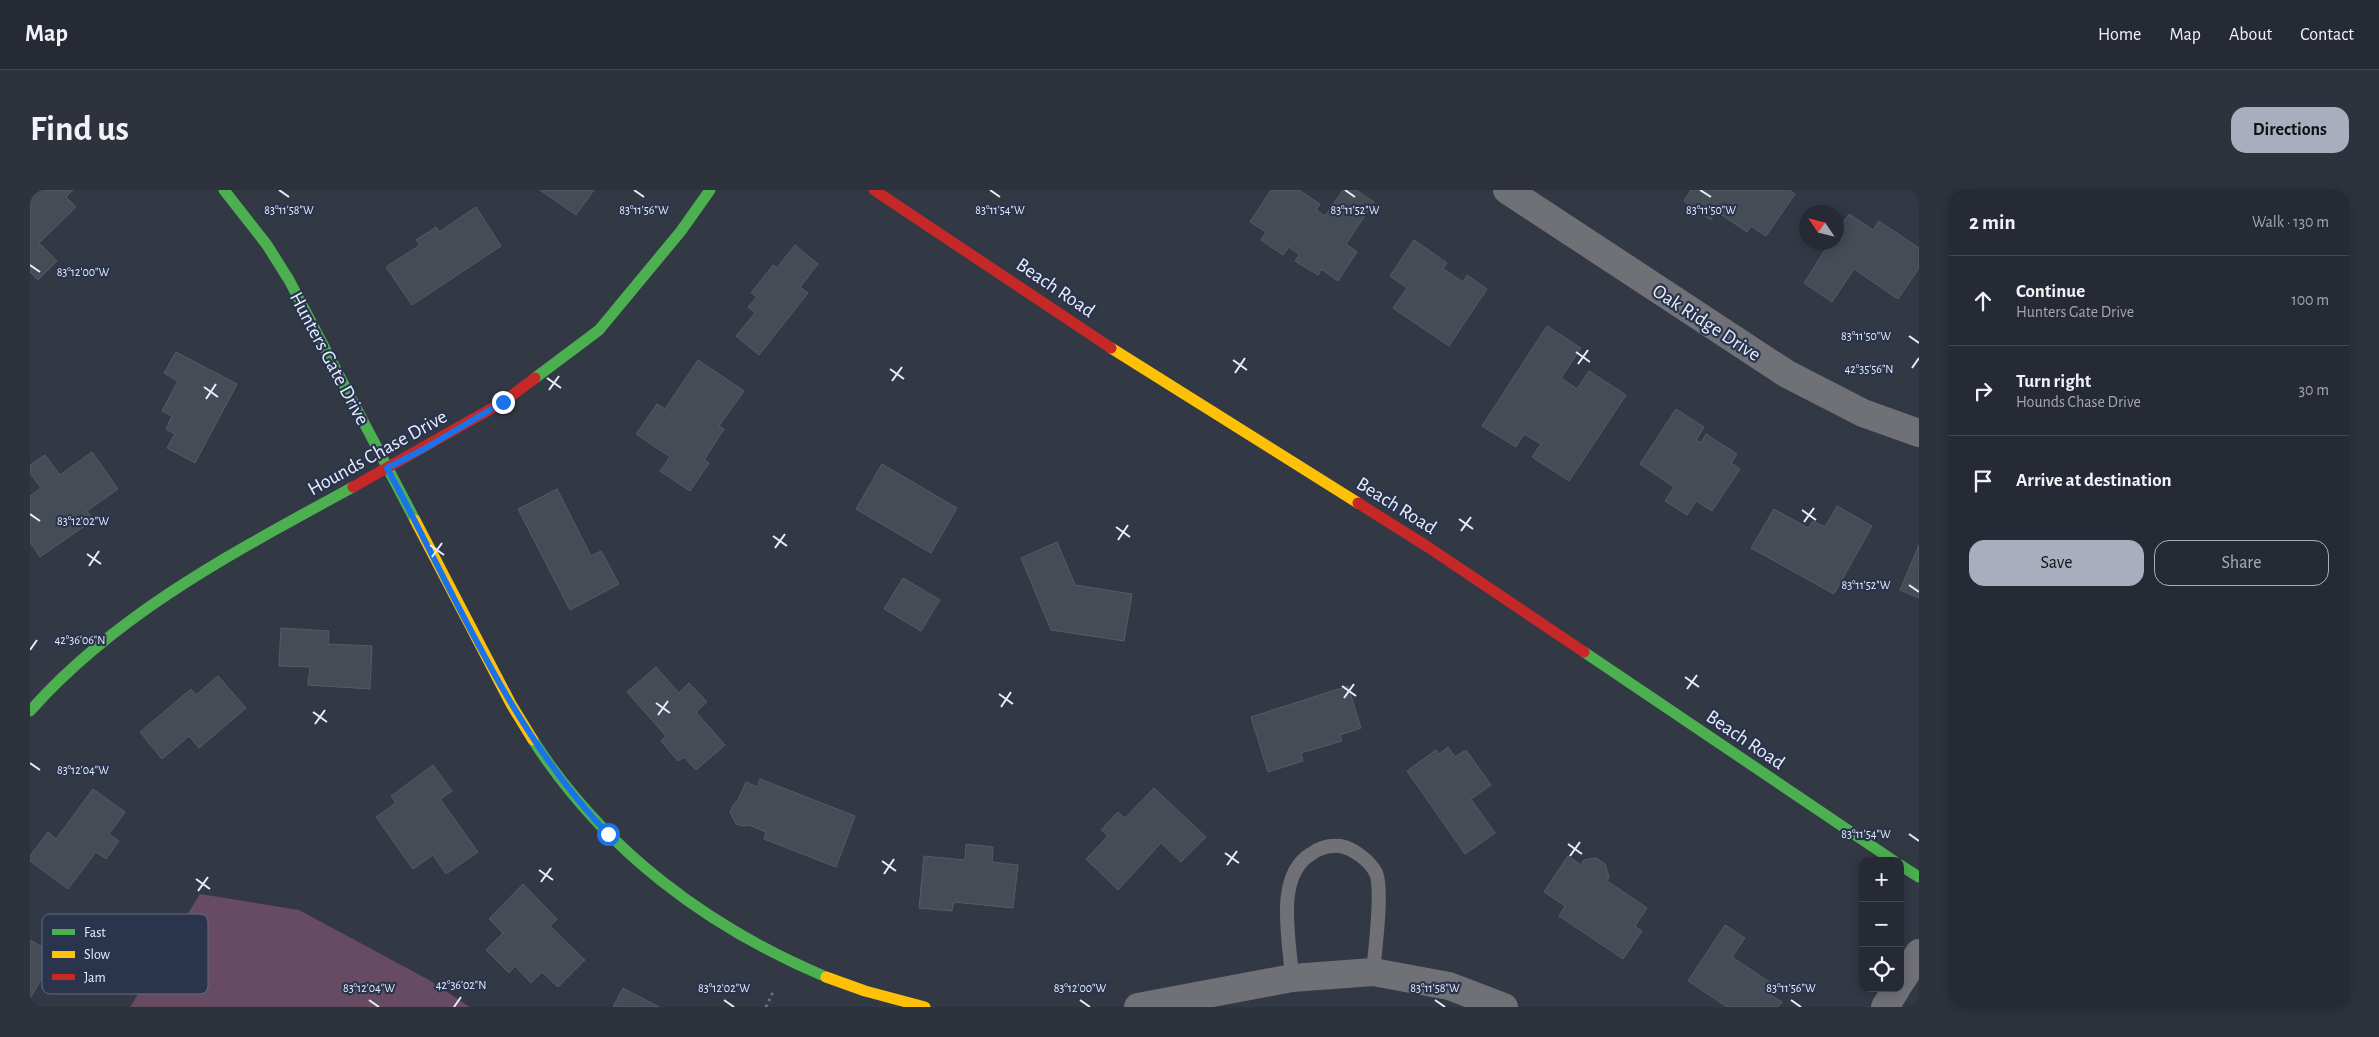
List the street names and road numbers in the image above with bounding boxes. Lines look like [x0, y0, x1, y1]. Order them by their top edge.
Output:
street label: Beach Road [1012, 254, 1098, 321]
street label: Oak Ridge Drive [1649, 281, 1764, 365]
street label: Hunters Gate Drive [286, 289, 373, 428]
street label: Hounds Chase Drive [304, 406, 451, 499]
street label: Beach Road [1353, 473, 1440, 538]
street label: Beach Road [1702, 706, 1788, 773]

